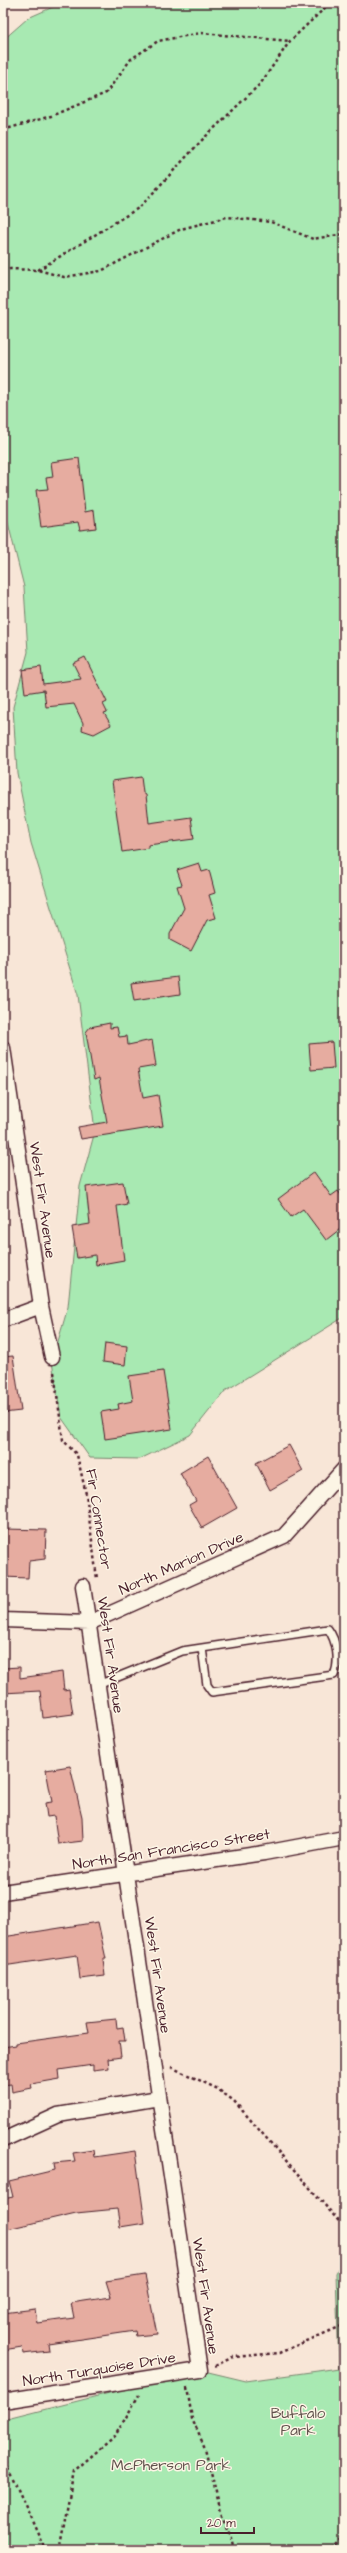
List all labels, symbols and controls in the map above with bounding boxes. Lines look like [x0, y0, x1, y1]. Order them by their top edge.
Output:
street label: West Fir Avenue [24, 1140, 61, 1260]
street label: Fir Connector [80, 1467, 117, 1571]
street label: North Marion Drive [116, 1527, 247, 1600]
street label: West Fir Avenue [92, 1595, 129, 1715]
street label: North San Francisco Street [71, 1824, 271, 1875]
street label: West Fir Avenue [139, 1915, 176, 2035]
street label: West Fir Avenue [187, 2236, 224, 2356]
street label: North Turquoise Drive [21, 2347, 177, 2392]
park label: Buffalo Park [271, 2403, 326, 2441]
park label: McPherson Park [111, 2455, 231, 2476]
scale bar [201, 2509, 254, 2535]
text: 20 m [207, 2515, 236, 2532]

